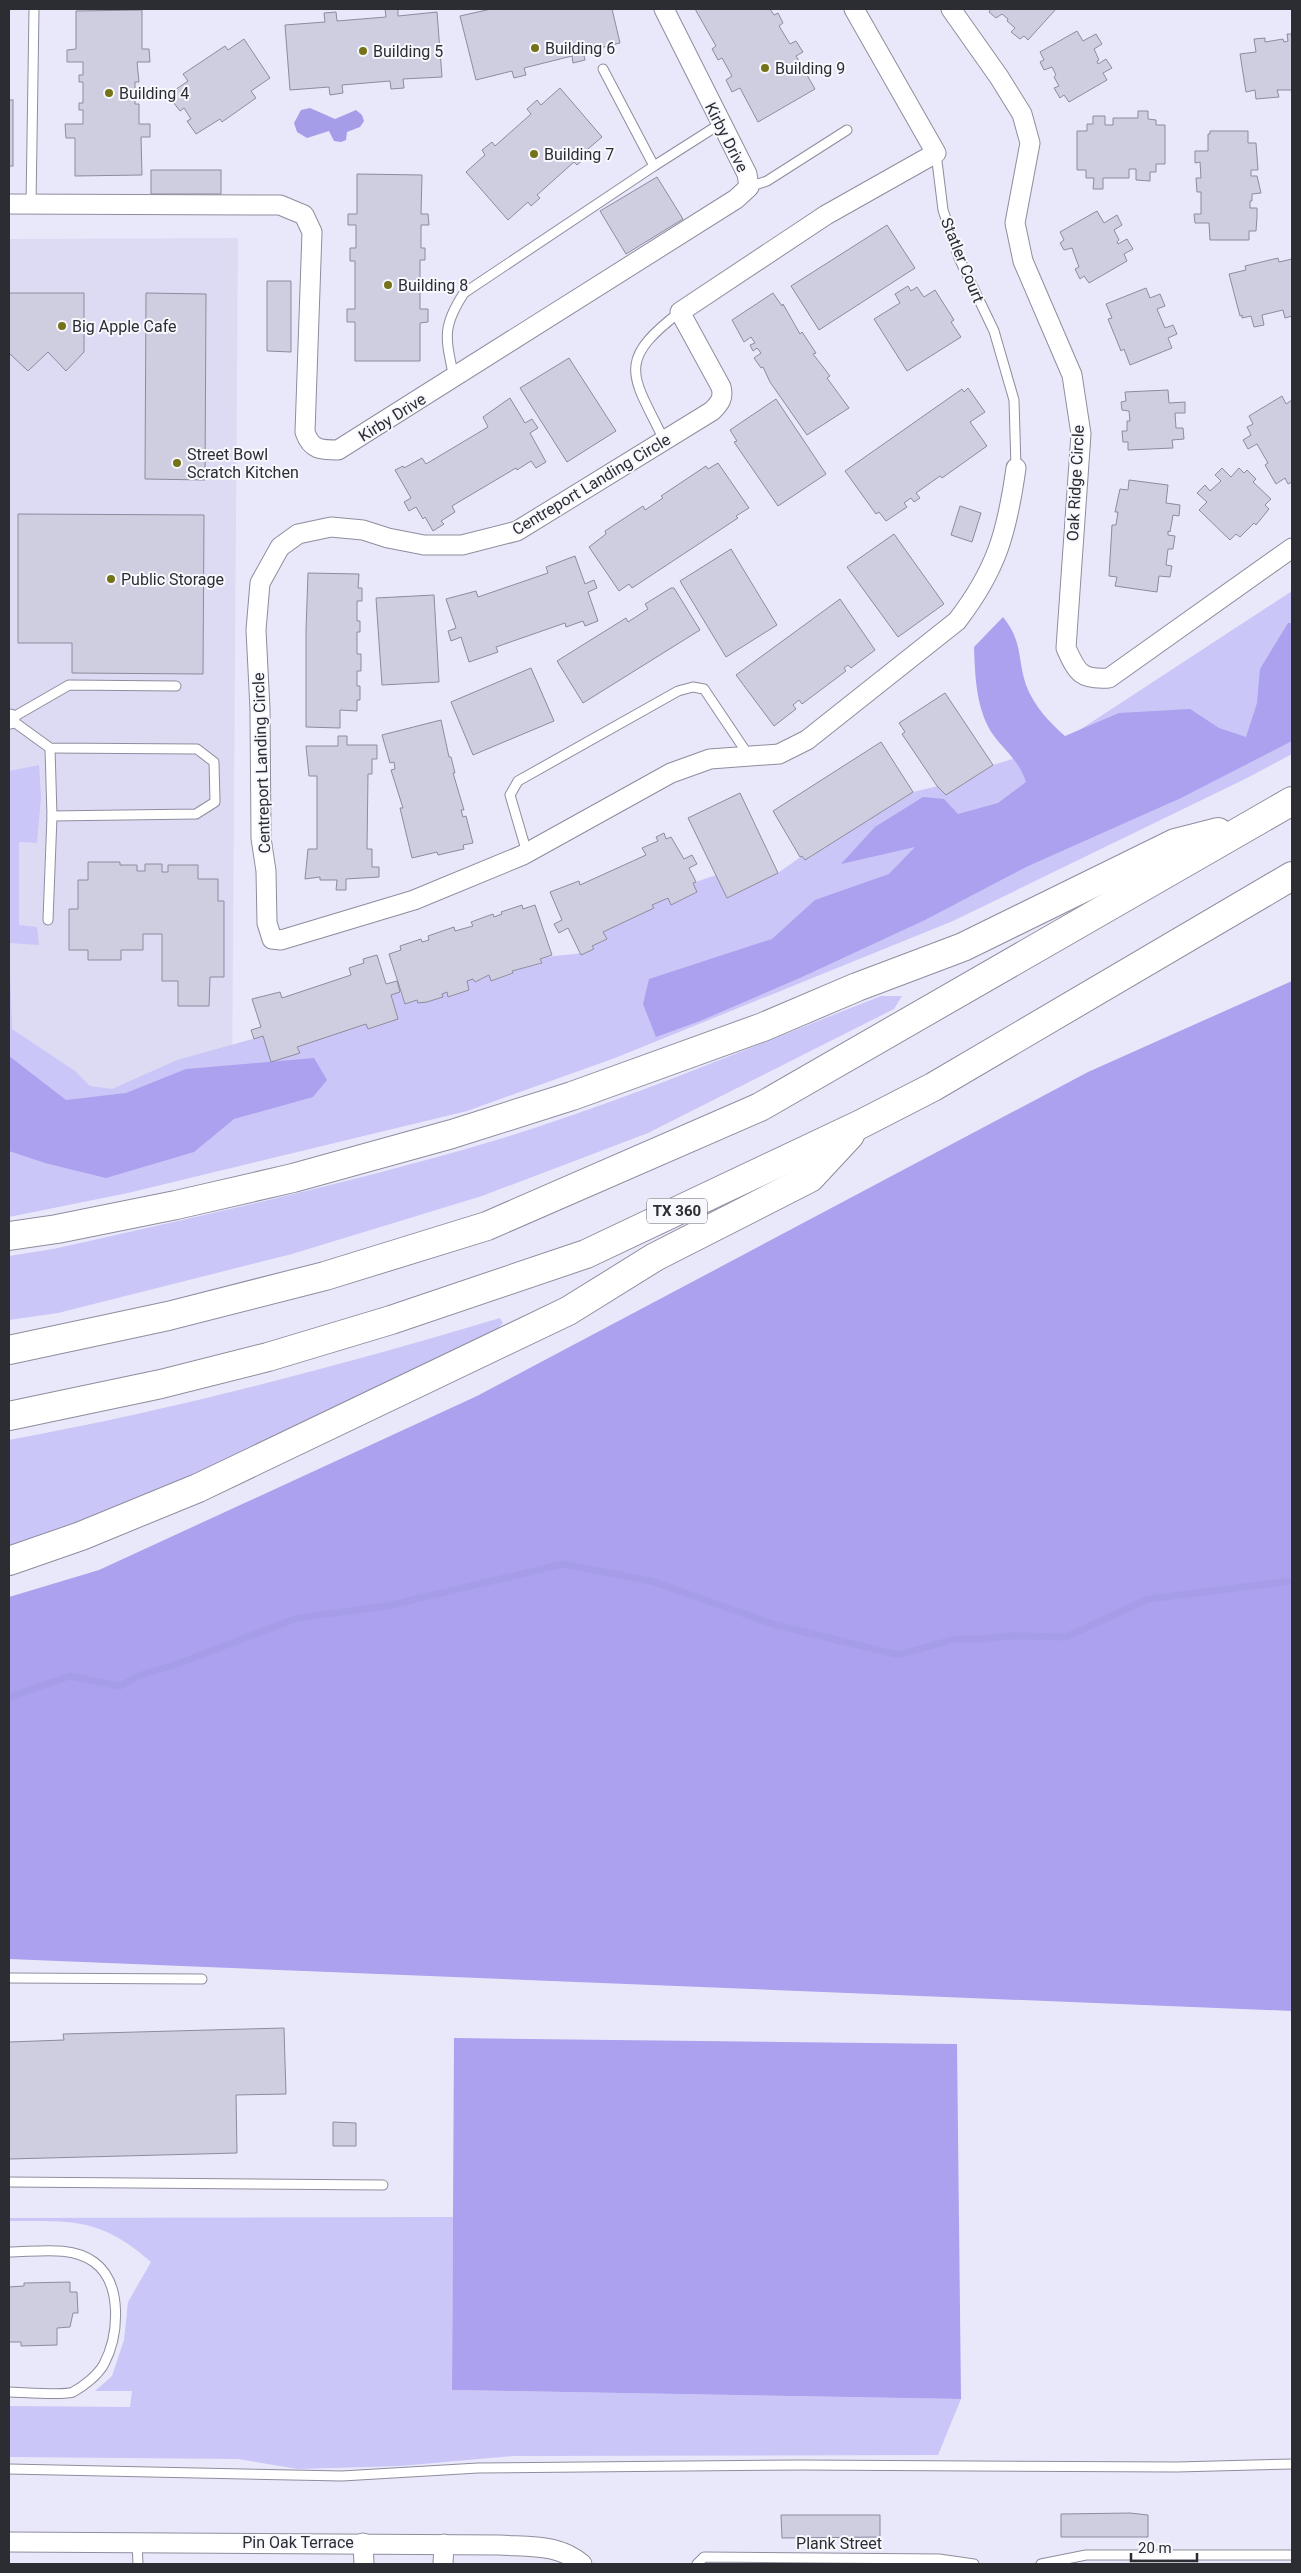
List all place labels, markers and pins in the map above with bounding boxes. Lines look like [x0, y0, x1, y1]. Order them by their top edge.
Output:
place label: Building 6 [545, 39, 615, 58]
place label: Building 5 [373, 42, 443, 61]
marker: Building 6 [529, 42, 541, 54]
marker: Building 5 [357, 45, 369, 57]
place label: Building 9 [775, 59, 845, 78]
marker: Building 9 [759, 62, 771, 74]
place label: Building 4 [119, 84, 189, 103]
marker: Building 4 [103, 87, 115, 99]
place label: Building 7 [544, 145, 614, 164]
marker: Building 7 [528, 148, 540, 160]
place label: Building 8 [398, 276, 468, 295]
marker: Building 8 [382, 279, 394, 291]
place label: Big Apple Cafe [72, 317, 177, 336]
marker: Big Apple Cafe [56, 320, 68, 332]
place label: Street Bowl Scratch Kitchen [187, 445, 299, 482]
marker: Street Bowl Scratch Kitchen [171, 457, 183, 469]
place label: Public Storage [121, 570, 224, 589]
marker: Public Storage [105, 573, 117, 585]

